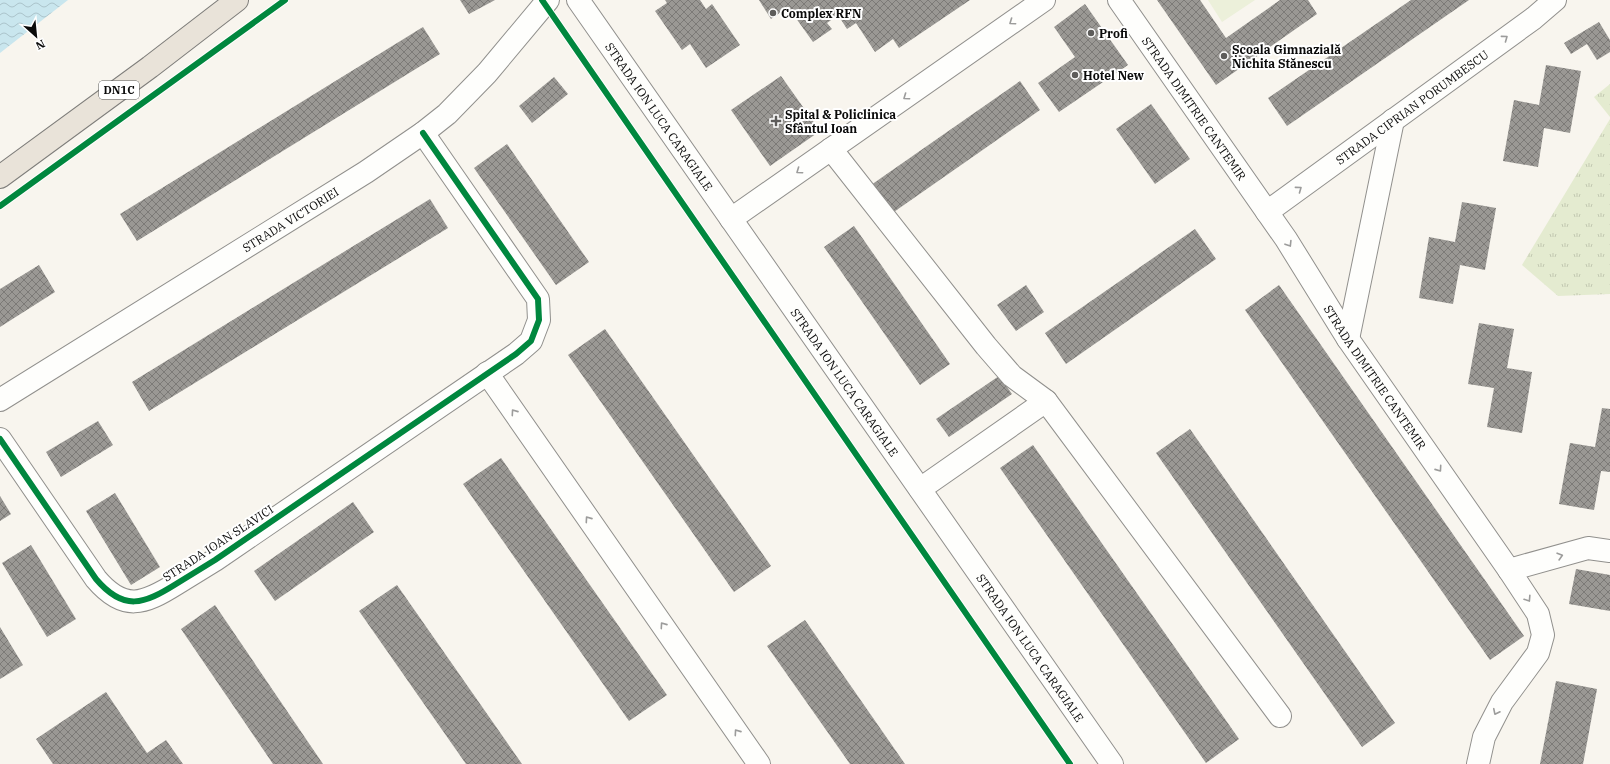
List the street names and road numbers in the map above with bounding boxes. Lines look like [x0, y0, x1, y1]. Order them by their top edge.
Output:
street label: STRADA DIMITRIE CANTEMIR [1139, 34, 1250, 183]
street label: STRADA ION LUCA CARAGIALE [602, 39, 716, 193]
street label: STRADA CIPRIAN PORUMBESCU [1332, 46, 1491, 167]
road number: DN1C [99, 81, 139, 99]
street label: STRADA VICTORIEI [239, 184, 341, 255]
street label: STRADA DIMITRIE CANTEMIR [1321, 302, 1430, 452]
street label: STRADA ION LUCA CARAGIALE [788, 305, 902, 459]
street label: STRADA IOAN SLAVICI [160, 502, 276, 584]
street label: STRADA ION LUCA CARAGIALE [974, 571, 1088, 724]

